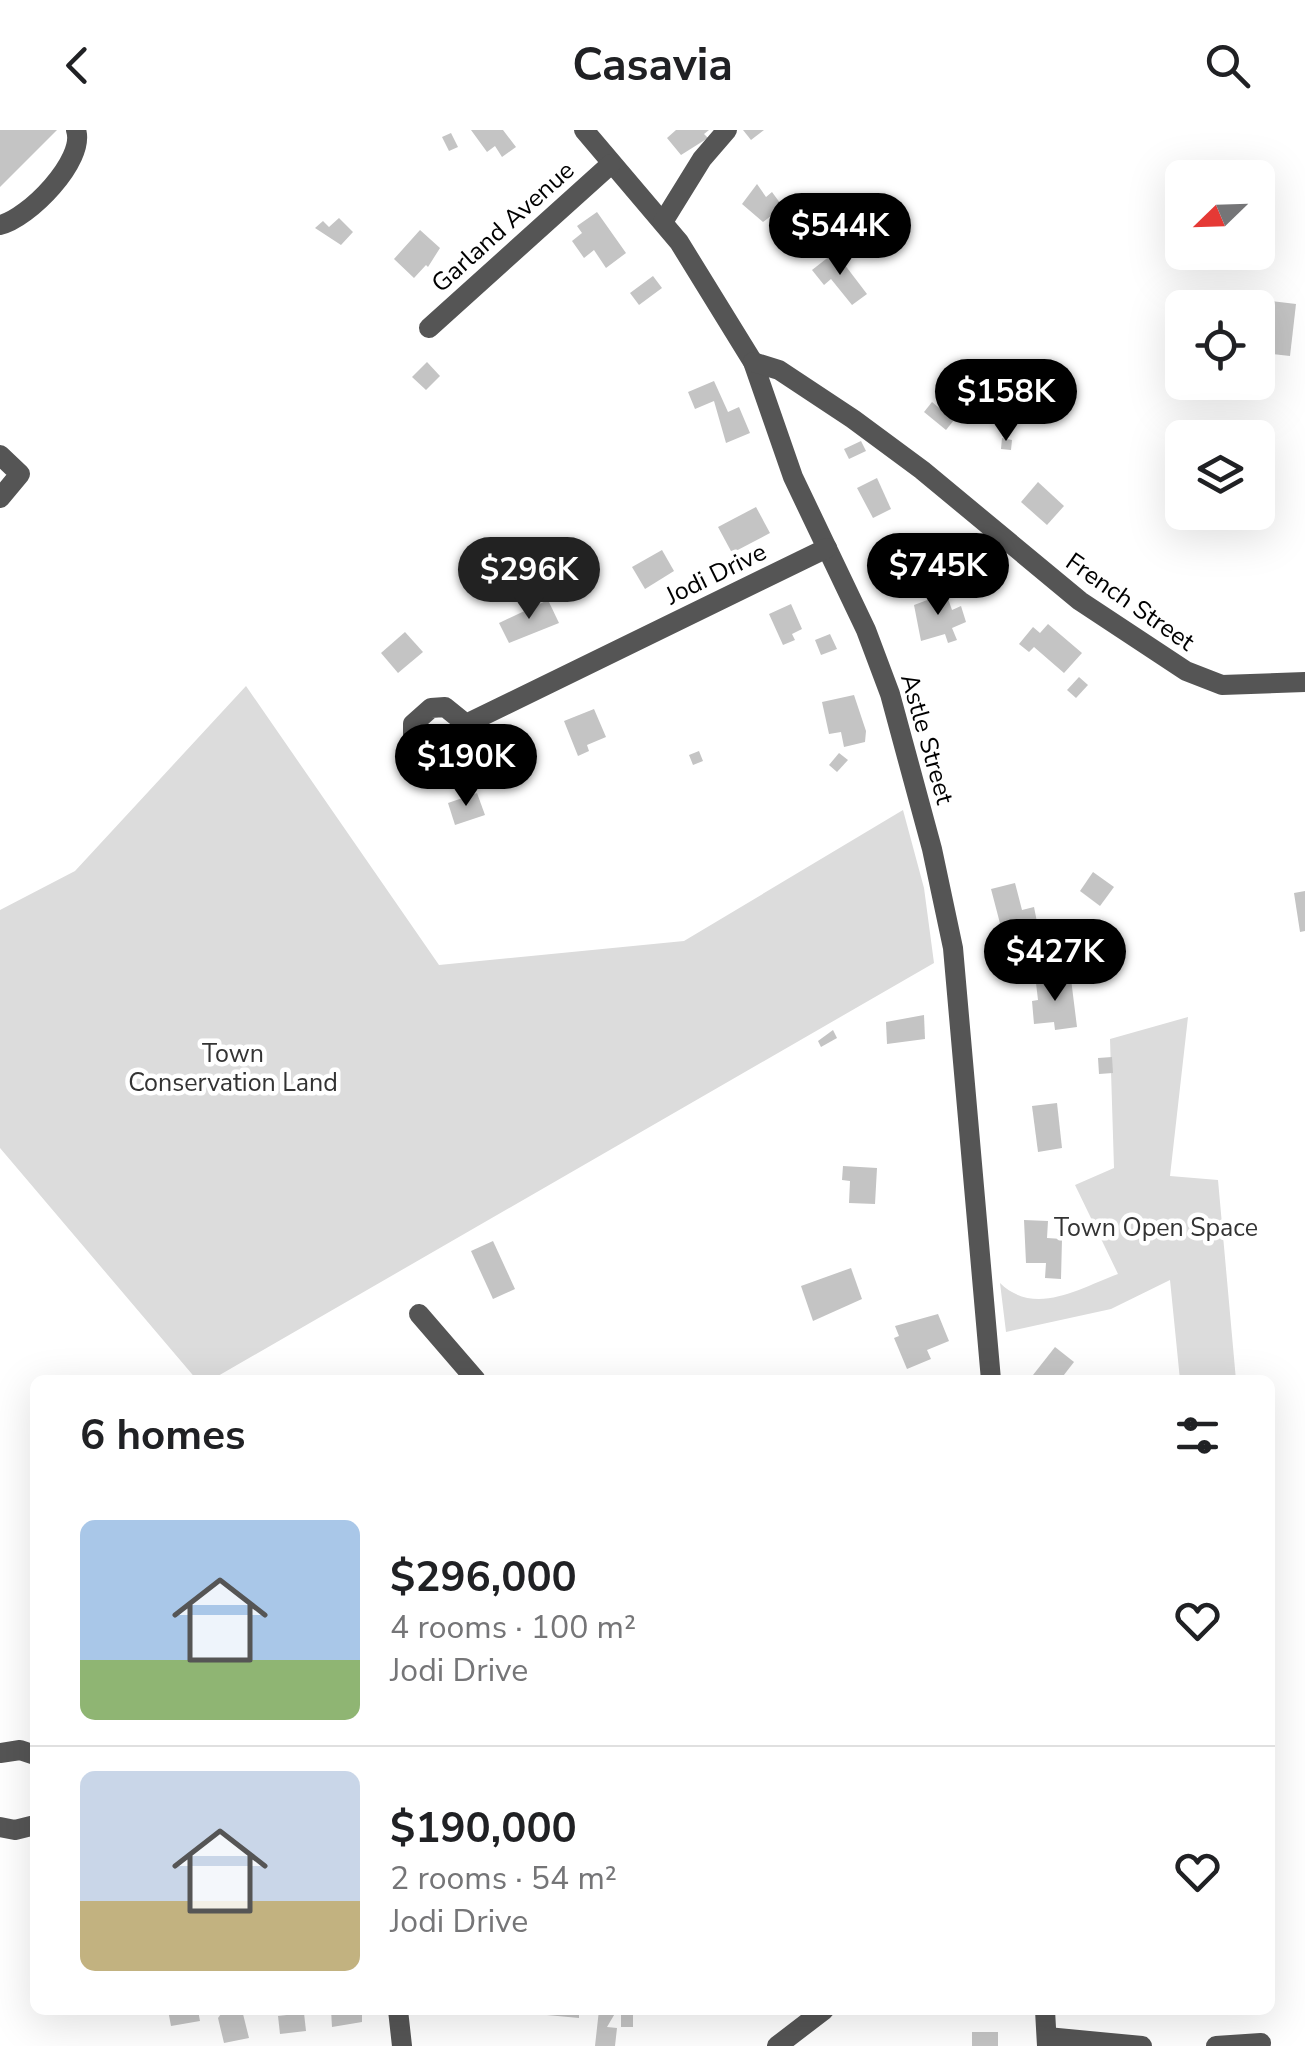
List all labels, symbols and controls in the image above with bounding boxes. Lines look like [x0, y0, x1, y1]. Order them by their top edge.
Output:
text: Casavia [572, 35, 733, 96]
icon: back [50, 38, 105, 93]
icon: search [1200, 38, 1255, 93]
street label: Garland Avenue [424, 154, 582, 300]
north arrow [1165, 160, 1275, 270]
map controls [1165, 160, 1275, 530]
pin: $544K [770, 193, 910, 278]
text: $544K [791, 204, 889, 247]
button: locate [1165, 290, 1275, 400]
pin: $158K [936, 359, 1076, 444]
text: $158K [957, 370, 1055, 413]
button: layers [1165, 420, 1275, 530]
pin: $745K [868, 533, 1008, 618]
street label: Jodi Drive [659, 535, 772, 613]
pin: $296K [459, 537, 599, 622]
text: $745K [889, 544, 987, 587]
street label: French Street [1059, 545, 1201, 659]
text: $296K [480, 548, 578, 591]
street label: Astle Street [892, 670, 962, 808]
pin: $190K [396, 724, 536, 809]
text: $190K [417, 735, 515, 778]
pin: $427K [985, 919, 1125, 1004]
text: $427K [1006, 930, 1104, 973]
park label: Town Conservation Land [128, 1037, 338, 1100]
park label: Town Open Space [1054, 1211, 1258, 1245]
text: 6 homes [80, 1407, 245, 1464]
icon: filters [1170, 1408, 1225, 1463]
text: $296,000 [390, 1549, 577, 1606]
icon: home [160, 1560, 280, 1680]
icon: heart [1170, 1593, 1225, 1648]
text: 4 rooms · 100 m² [390, 1606, 636, 1649]
text: Jodi Drive [390, 1649, 528, 1692]
text: $190,000 [390, 1800, 577, 1857]
icon: home [160, 1811, 280, 1931]
icon: heart [1170, 1844, 1225, 1899]
text: 2 rooms · 54 m² [390, 1857, 617, 1900]
text: Jodi Drive [390, 1900, 528, 1943]

